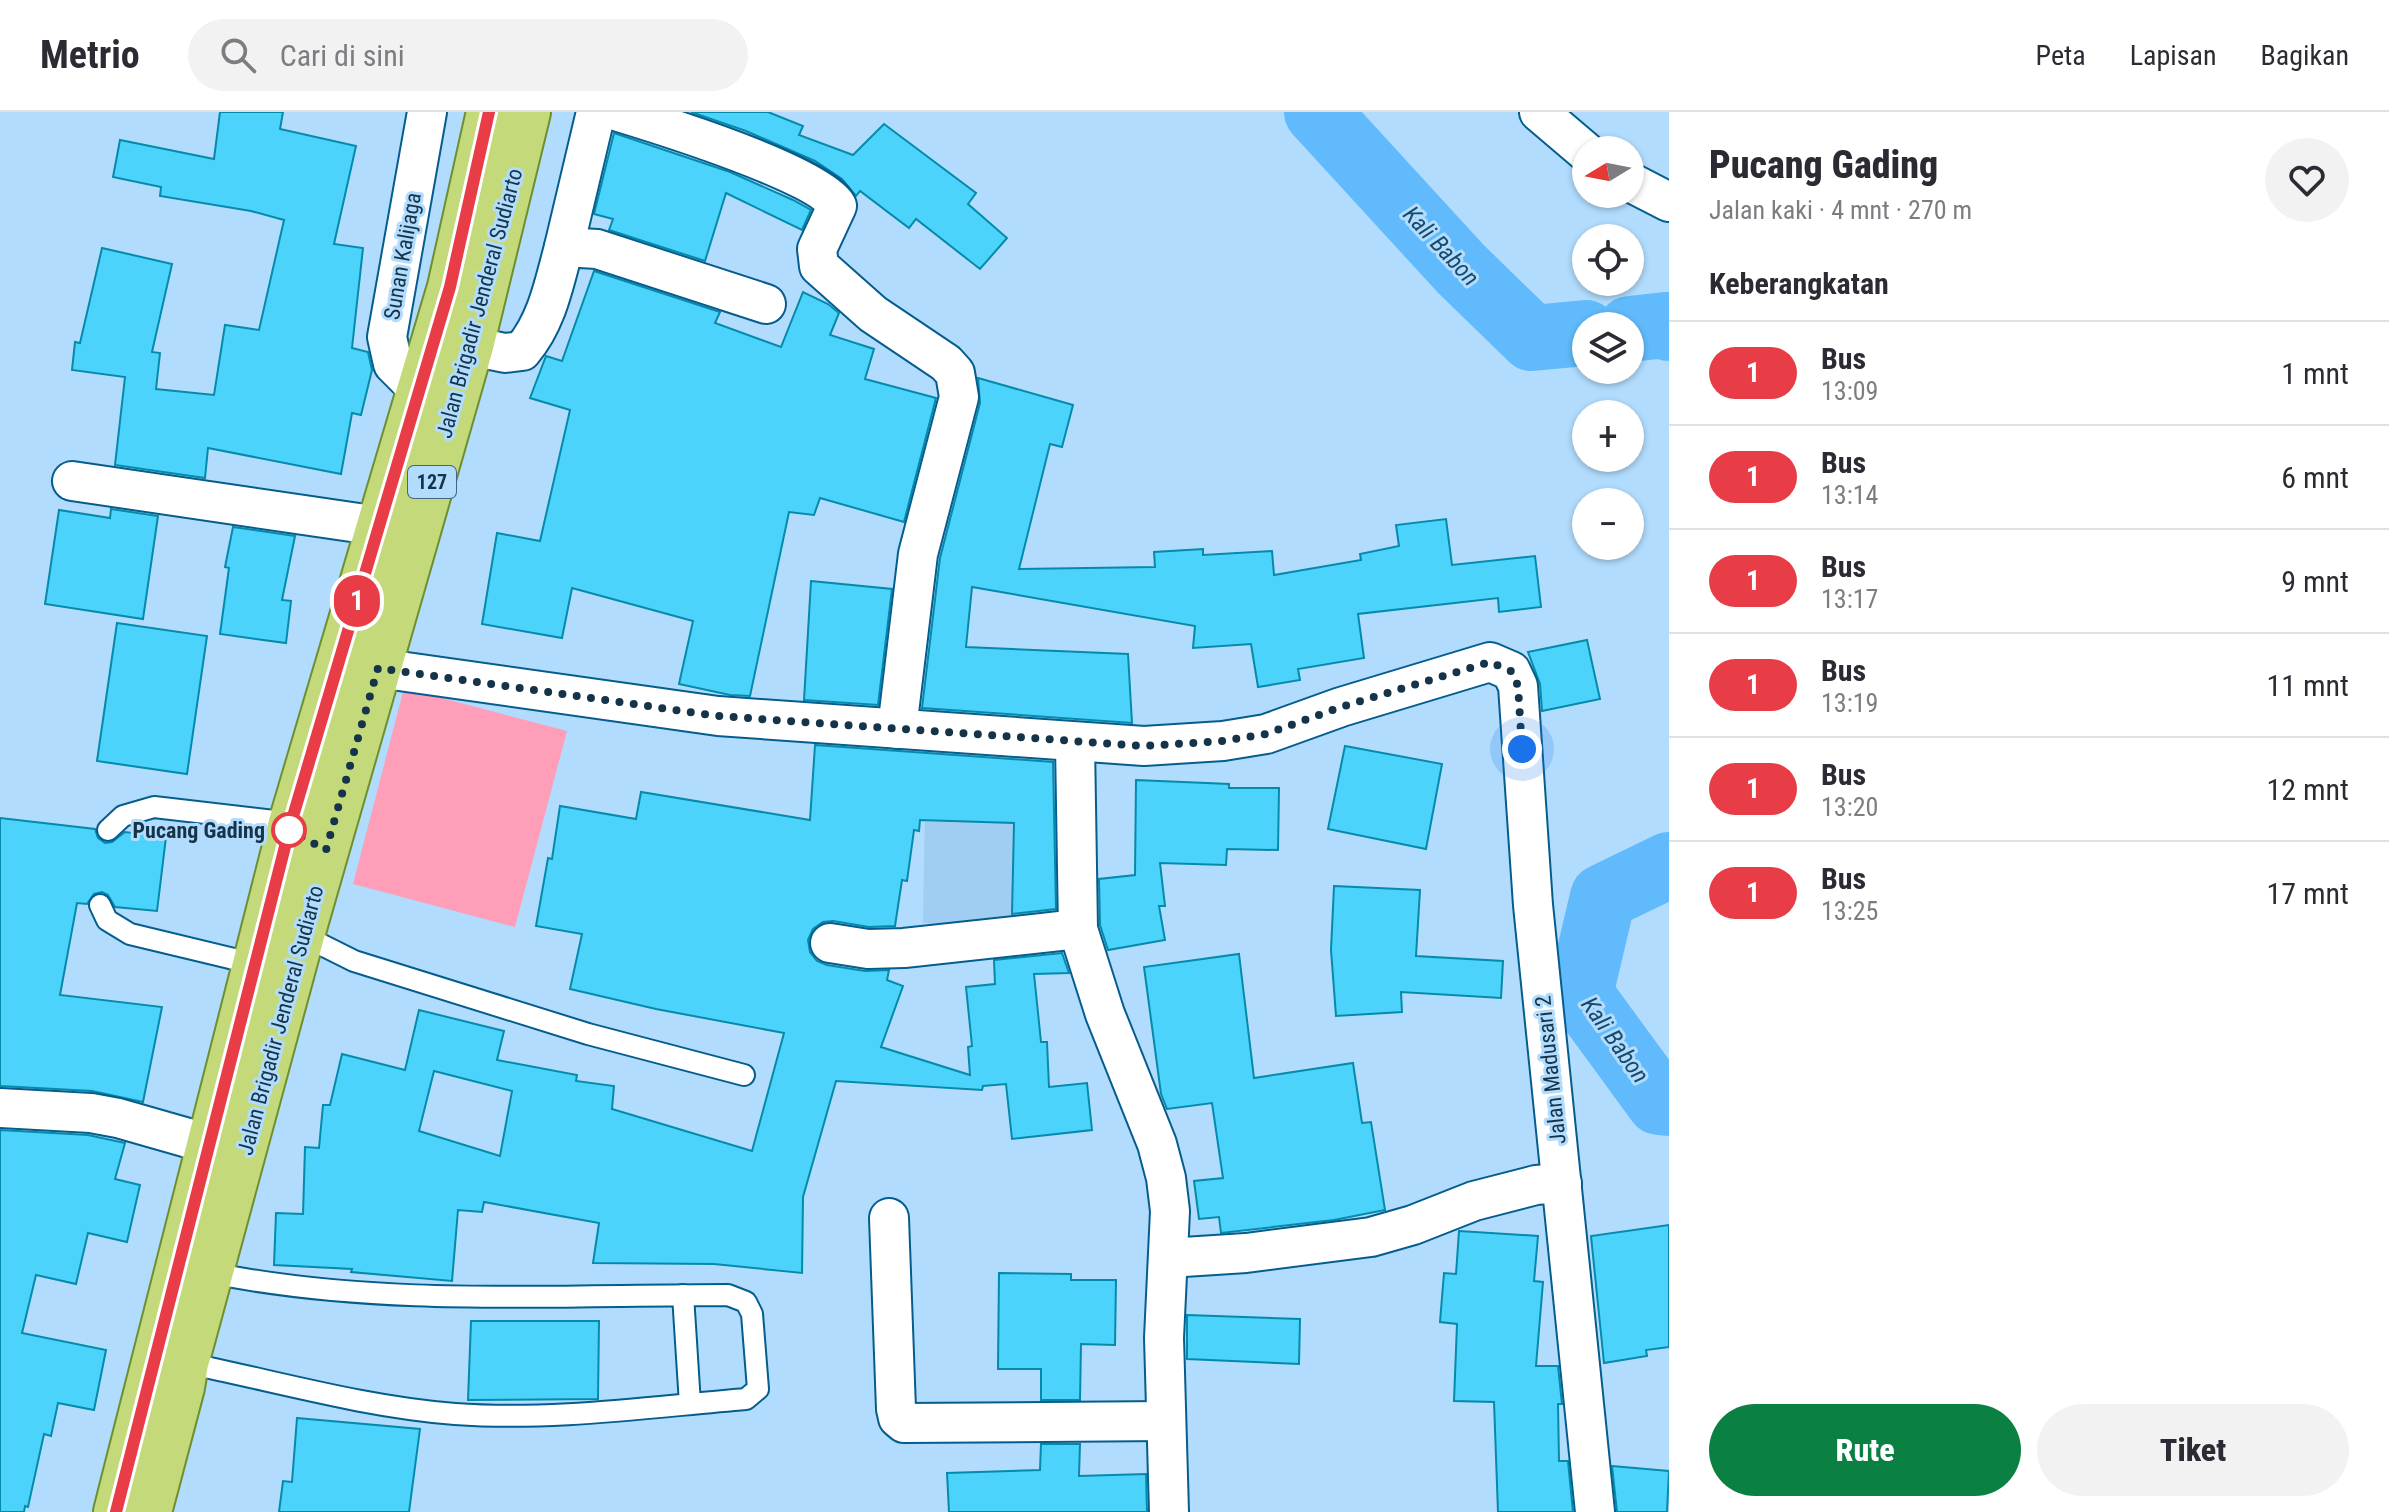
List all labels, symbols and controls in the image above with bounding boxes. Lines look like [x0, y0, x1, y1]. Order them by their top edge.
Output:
search box [188, 19, 748, 91]
text: Metrio [40, 33, 140, 77]
icon: search [216, 33, 260, 77]
text: Cari di sini [280, 38, 405, 73]
text: Peta [2036, 39, 2086, 72]
text: Lapisan [2130, 39, 2216, 72]
text: Bagikan [2260, 39, 2349, 72]
north arrow [1572, 136, 1644, 208]
map controls [1572, 136, 1644, 560]
button: heart [2265, 138, 2349, 222]
text: Pucang Gading [1709, 143, 1938, 187]
street label: Jalan Brigadir Jenderal Sudiarto [431, 166, 528, 441]
street label: Sunan Kalijaga [379, 191, 426, 322]
text: Jalan kaki · 4 mnt · 270 m [1709, 195, 1972, 225]
water label: Kali Babon [1397, 201, 1485, 291]
button: locate [1572, 224, 1644, 296]
text: Keberangkatan [1709, 266, 1889, 301]
button: layers [1572, 312, 1644, 384]
text: Bus [1821, 341, 1866, 376]
text: 1 [1746, 356, 1760, 389]
text: 1 mnt [2281, 356, 2349, 391]
text: 13:09 [1821, 376, 1878, 406]
button: + [1572, 400, 1644, 472]
text: Bus [1821, 445, 1866, 480]
text: 1 [1746, 460, 1760, 493]
text: 6 mnt [2281, 460, 2349, 495]
road number: 127 [408, 466, 456, 498]
text: 13:14 [1821, 480, 1878, 510]
button: − [1572, 488, 1644, 560]
text: Bus [1821, 549, 1866, 584]
text: 1 [1746, 564, 1760, 597]
text: 9 mnt [2281, 564, 2349, 599]
line badge: 1 [331, 575, 383, 627]
text: 1 [350, 584, 364, 617]
text: 13:17 [1821, 584, 1878, 614]
text: Bus [1821, 653, 1866, 688]
text: 1 [1746, 668, 1760, 701]
text: 11 mnt [2267, 668, 2349, 703]
text: 13:19 [1821, 688, 1878, 718]
your location [1502, 729, 1542, 769]
text: Bus [1821, 757, 1866, 792]
text: 1 [1746, 772, 1760, 805]
text: 12 mnt [2267, 772, 2349, 807]
text: 13:20 [1821, 792, 1878, 822]
marker: Pucang Gading [272, 813, 306, 847]
place label: Pucang Gading [133, 818, 265, 843]
text: Bus [1821, 861, 1866, 896]
text: 1 [1746, 876, 1760, 909]
text: 17 mnt [2267, 876, 2349, 911]
street label: Jalan Brigadir Jenderal Sudiarto [232, 883, 329, 1158]
text: 13:25 [1821, 896, 1878, 926]
water label: Kali Babon [1575, 992, 1655, 1088]
street label: Jalan Madusari 2 [1530, 994, 1571, 1146]
button: Rute [1709, 1404, 2021, 1496]
button: Tiket [2037, 1404, 2349, 1496]

